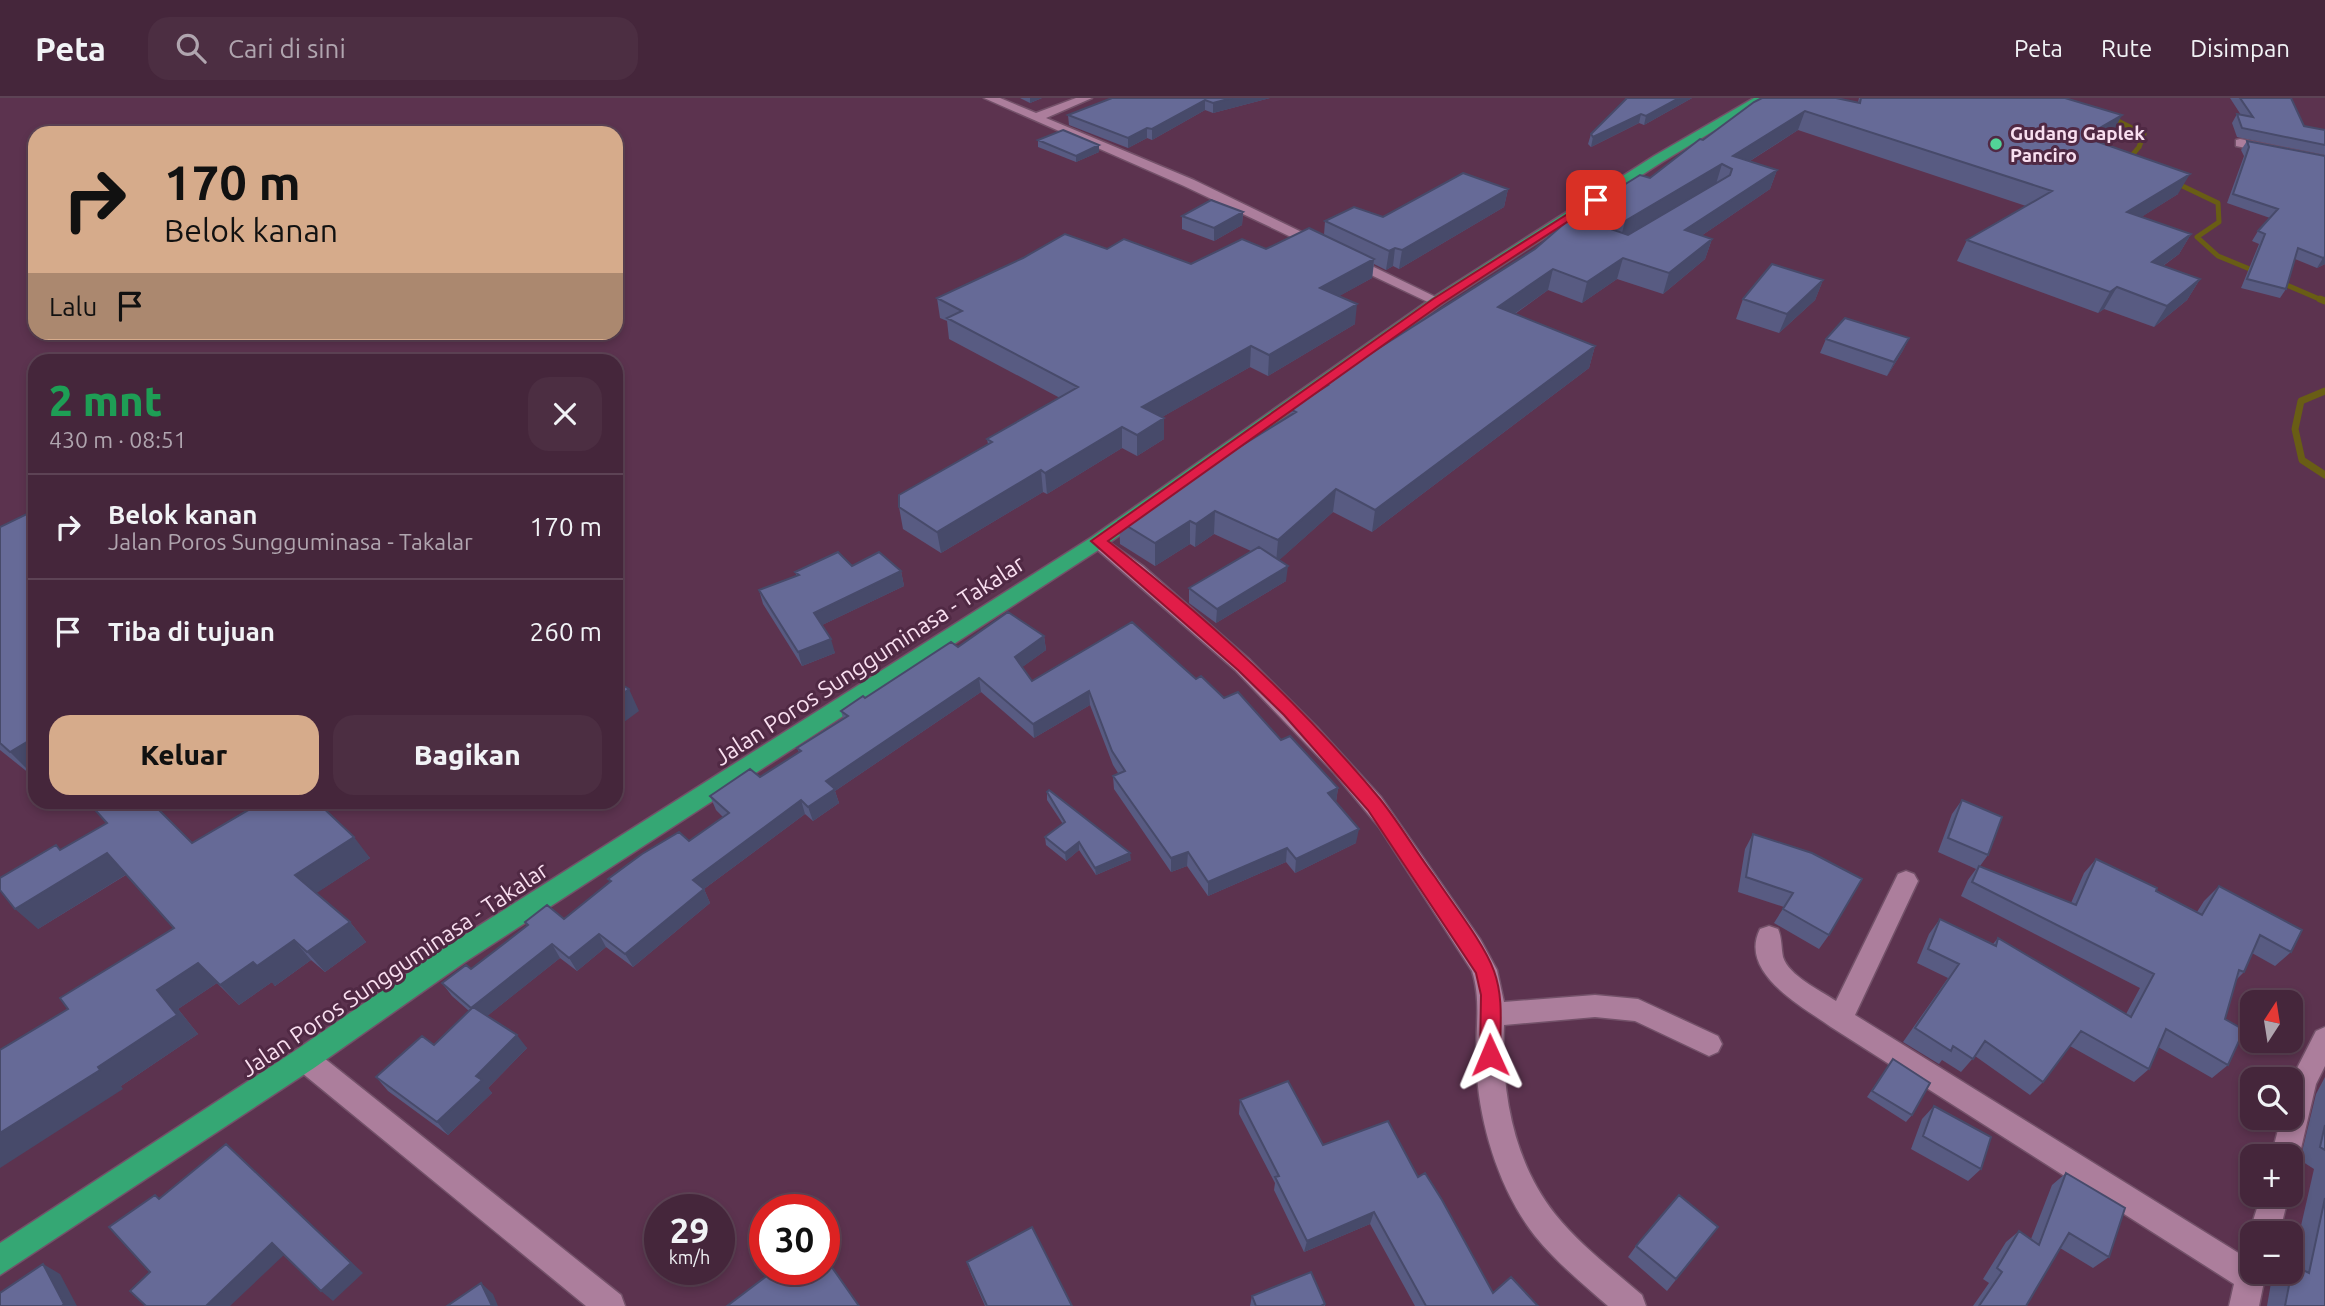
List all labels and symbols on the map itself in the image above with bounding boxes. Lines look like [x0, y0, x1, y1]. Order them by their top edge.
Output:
place label: Gudang Gaplek Panciro [2010, 122, 2145, 166]
marker: Gudang Gaplek Panciro [1988, 136, 2004, 152]
pin [1566, 170, 1626, 230]
street label: Jalan Poros Sungguminasa - Takalar [709, 550, 1029, 770]
street label: Jalan Poros Sungguminasa - Takalar [236, 856, 552, 1081]
north arrow [2240, 990, 2303, 1054]
position arrow [1453, 1018, 1527, 1092]
speed limit sign: 30 [749, 1194, 840, 1285]

